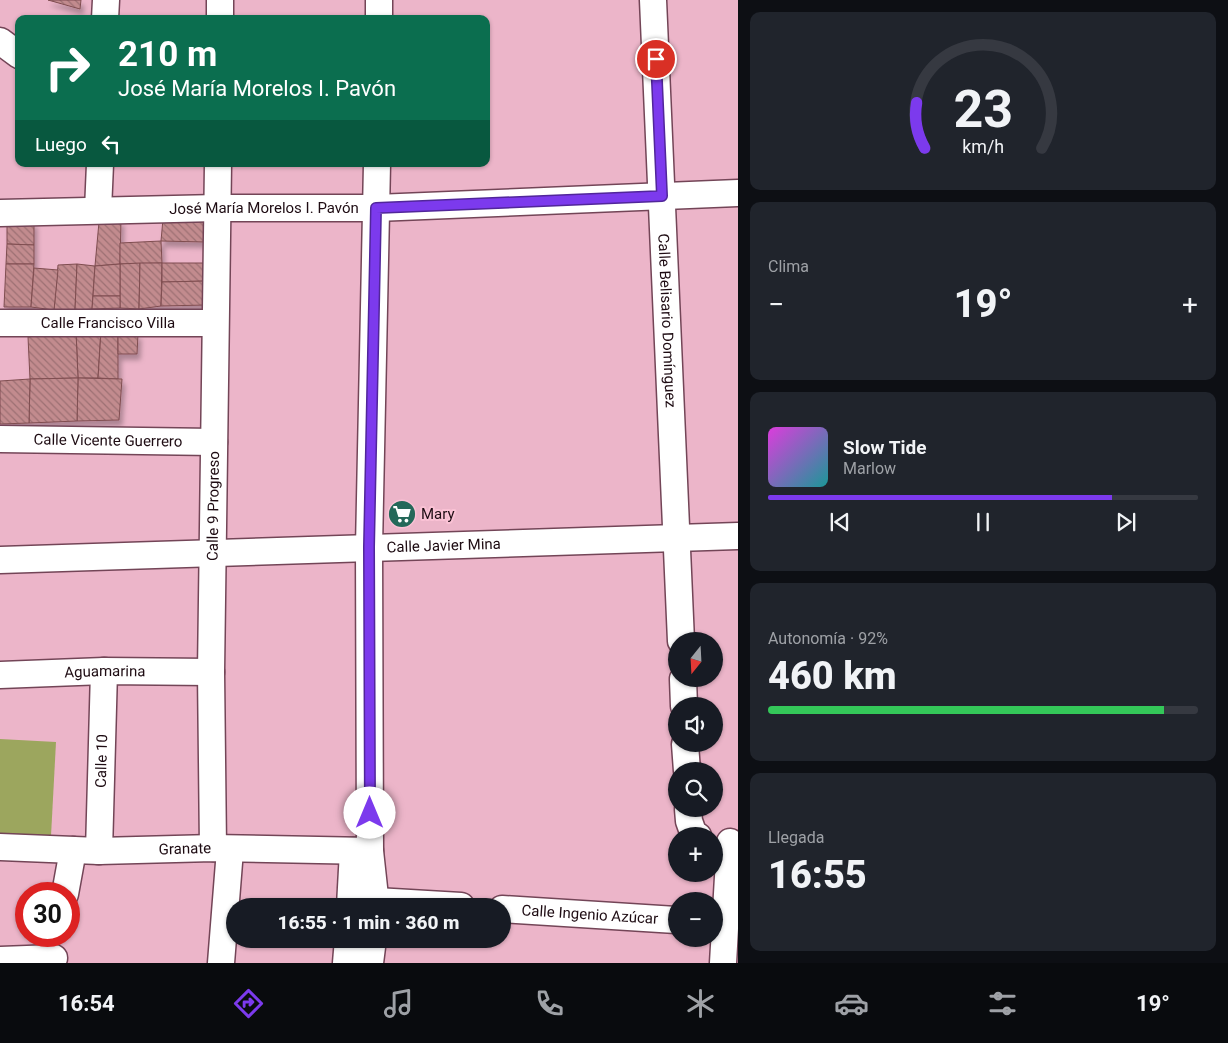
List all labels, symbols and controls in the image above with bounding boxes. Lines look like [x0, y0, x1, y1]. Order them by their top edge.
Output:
text: 210 m [118, 34, 217, 75]
icon: right [35, 35, 100, 100]
pin [635, 38, 677, 80]
icon: arrive [642, 45, 670, 73]
text: José María Morelos I. Pavón [118, 76, 396, 101]
text: 23 [953, 79, 1013, 140]
icon: left [97, 130, 125, 158]
text: Luego [35, 133, 87, 156]
text: km/h [962, 136, 1004, 157]
street label: José María Morelos I. Pavón [169, 199, 359, 218]
street label: Calle Belisario Domínguez [654, 233, 680, 408]
text: Clima [768, 257, 809, 276]
text: 19° [954, 282, 1012, 326]
text: − [768, 288, 784, 321]
text: + [1182, 288, 1198, 321]
street label: Calle Francisco Villa [41, 314, 175, 332]
street label: Calle Vicente Guerrero [33, 430, 183, 451]
text: Slow Tide [843, 436, 926, 459]
street label: Calle 9 Progreso [204, 451, 223, 561]
text: Marlow [843, 459, 896, 478]
supermarket icon: Mary [387, 499, 417, 529]
place label: Mary [421, 505, 455, 523]
icon: previous [826, 508, 854, 536]
icon: pause [969, 508, 997, 536]
icon: next [1112, 508, 1140, 536]
street label: Calle Javier Mina [386, 535, 501, 556]
text: Autonomía · 92% [768, 629, 888, 648]
north arrow [668, 632, 722, 688]
map controls [668, 632, 723, 947]
text: 460 km [768, 654, 897, 698]
street label: Aguamarina [64, 662, 146, 682]
button: sound [668, 697, 723, 752]
street label: Calle 10 [92, 734, 111, 788]
button: search [668, 762, 723, 817]
position arrow [343, 786, 395, 838]
button: + [668, 827, 723, 882]
text: Llegada [768, 828, 824, 847]
street label: Granate [158, 839, 211, 858]
text: 16:55 [768, 853, 867, 897]
speed limit sign: 30 [15, 882, 80, 947]
button: − [668, 892, 723, 947]
street label: Calle Ingenio Azúcar [521, 901, 659, 928]
text: 16:55 · 1 min · 360 m [277, 911, 460, 934]
icon: directions [231, 986, 266, 1021]
icon: music [381, 986, 416, 1021]
icon: phone [532, 986, 567, 1021]
icon: climate [683, 986, 718, 1021]
icon: car [834, 986, 869, 1021]
icon: filters [985, 986, 1020, 1021]
text: 16:54 [58, 991, 115, 1016]
text: 19° [1136, 991, 1170, 1016]

